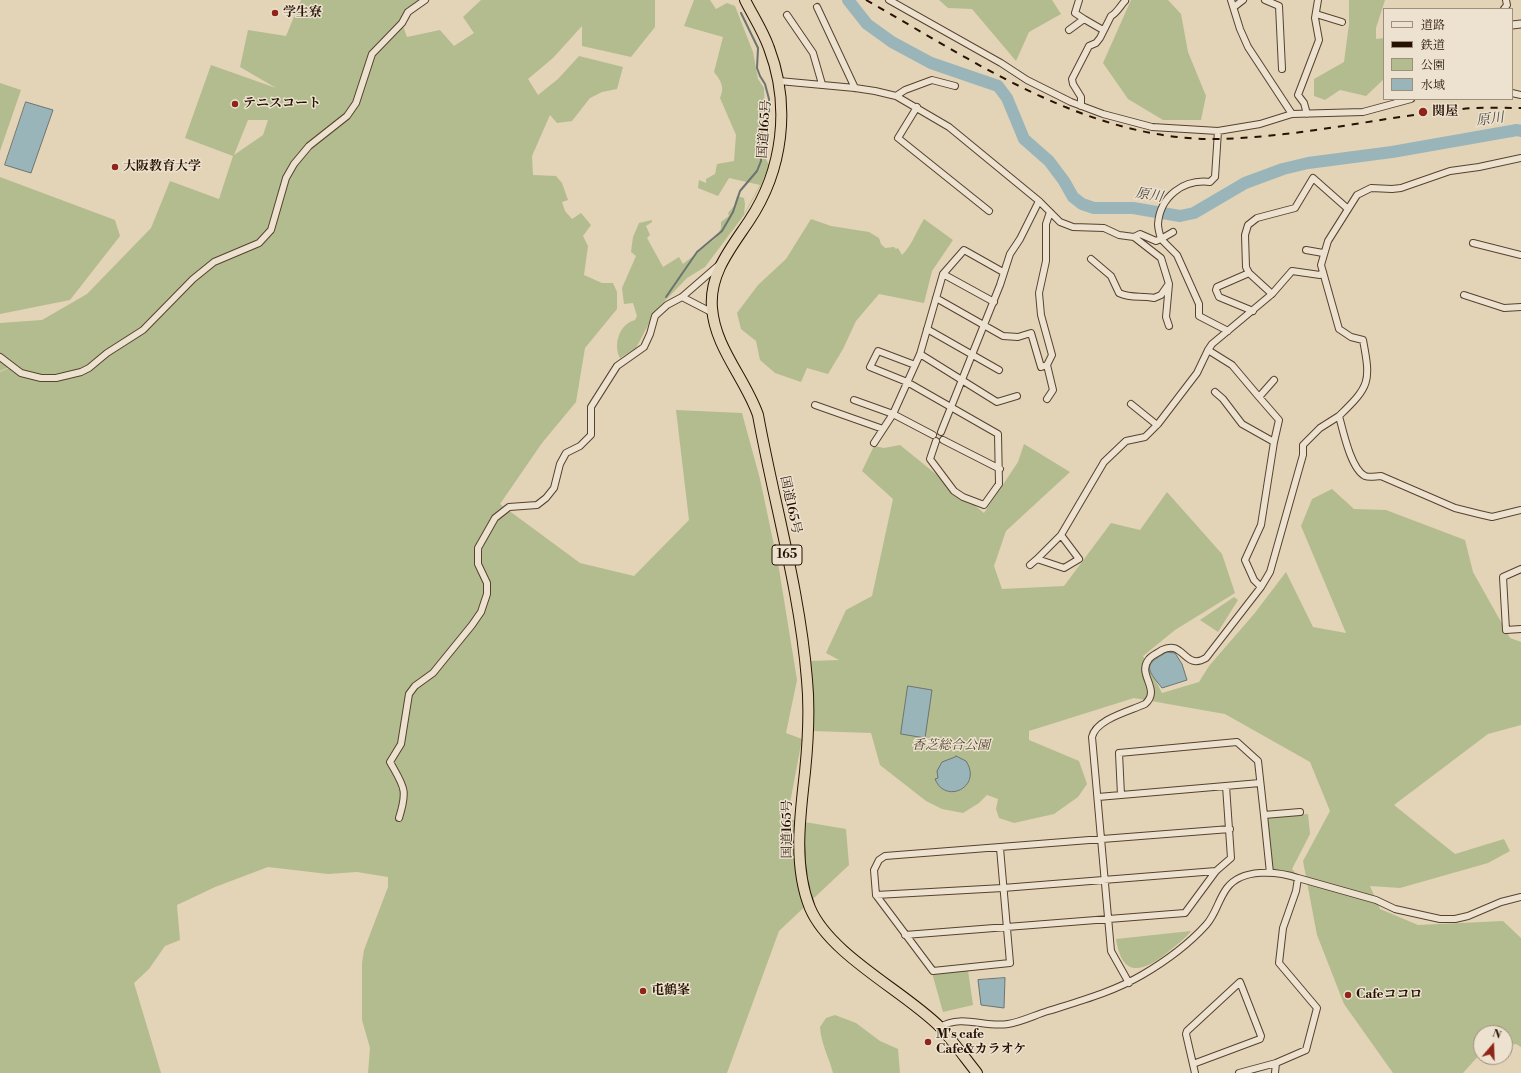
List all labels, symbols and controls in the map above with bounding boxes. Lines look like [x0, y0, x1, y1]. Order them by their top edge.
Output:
place label: 学生寮 [283, 5, 322, 21]
marker: 学生寮 [270, 8, 280, 18]
legend [1383, 8, 1513, 100]
text: 道路 [1421, 18, 1445, 33]
text: 鉄道 [1421, 38, 1445, 53]
text: 公園 [1421, 58, 1445, 73]
text: 水域 [1421, 78, 1445, 93]
place label: テニスコート [243, 96, 321, 112]
marker: テニスコート [230, 99, 240, 109]
street label: 国道165号 [755, 99, 775, 159]
place label: 関屋 [1432, 104, 1458, 120]
marker: 関屋 [1417, 106, 1429, 118]
water label: 原川 [1475, 110, 1505, 130]
place label: 大阪教育大学 [123, 159, 201, 175]
marker: 大阪教育大学 [110, 162, 120, 172]
water label: 原川 [1134, 186, 1164, 206]
street label: 国道165号 [776, 474, 804, 536]
road number: 165 [772, 545, 802, 565]
park label: 香芝総合公園 [912, 738, 990, 754]
street label: 国道165号 [780, 799, 796, 859]
place label: 屯鶴峯 [651, 983, 690, 999]
marker: 屯鶴峯 [638, 986, 648, 996]
place label: Cafeココロ [1356, 987, 1423, 1003]
marker: Cafeココロ [1343, 990, 1353, 1000]
north arrow [1473, 1025, 1513, 1065]
place label: M's cafe Cafe&カラオケ [936, 1027, 1026, 1058]
text: N [1490, 1027, 1503, 1043]
marker: M's cafe Cafe&カラオケ [923, 1037, 933, 1047]

